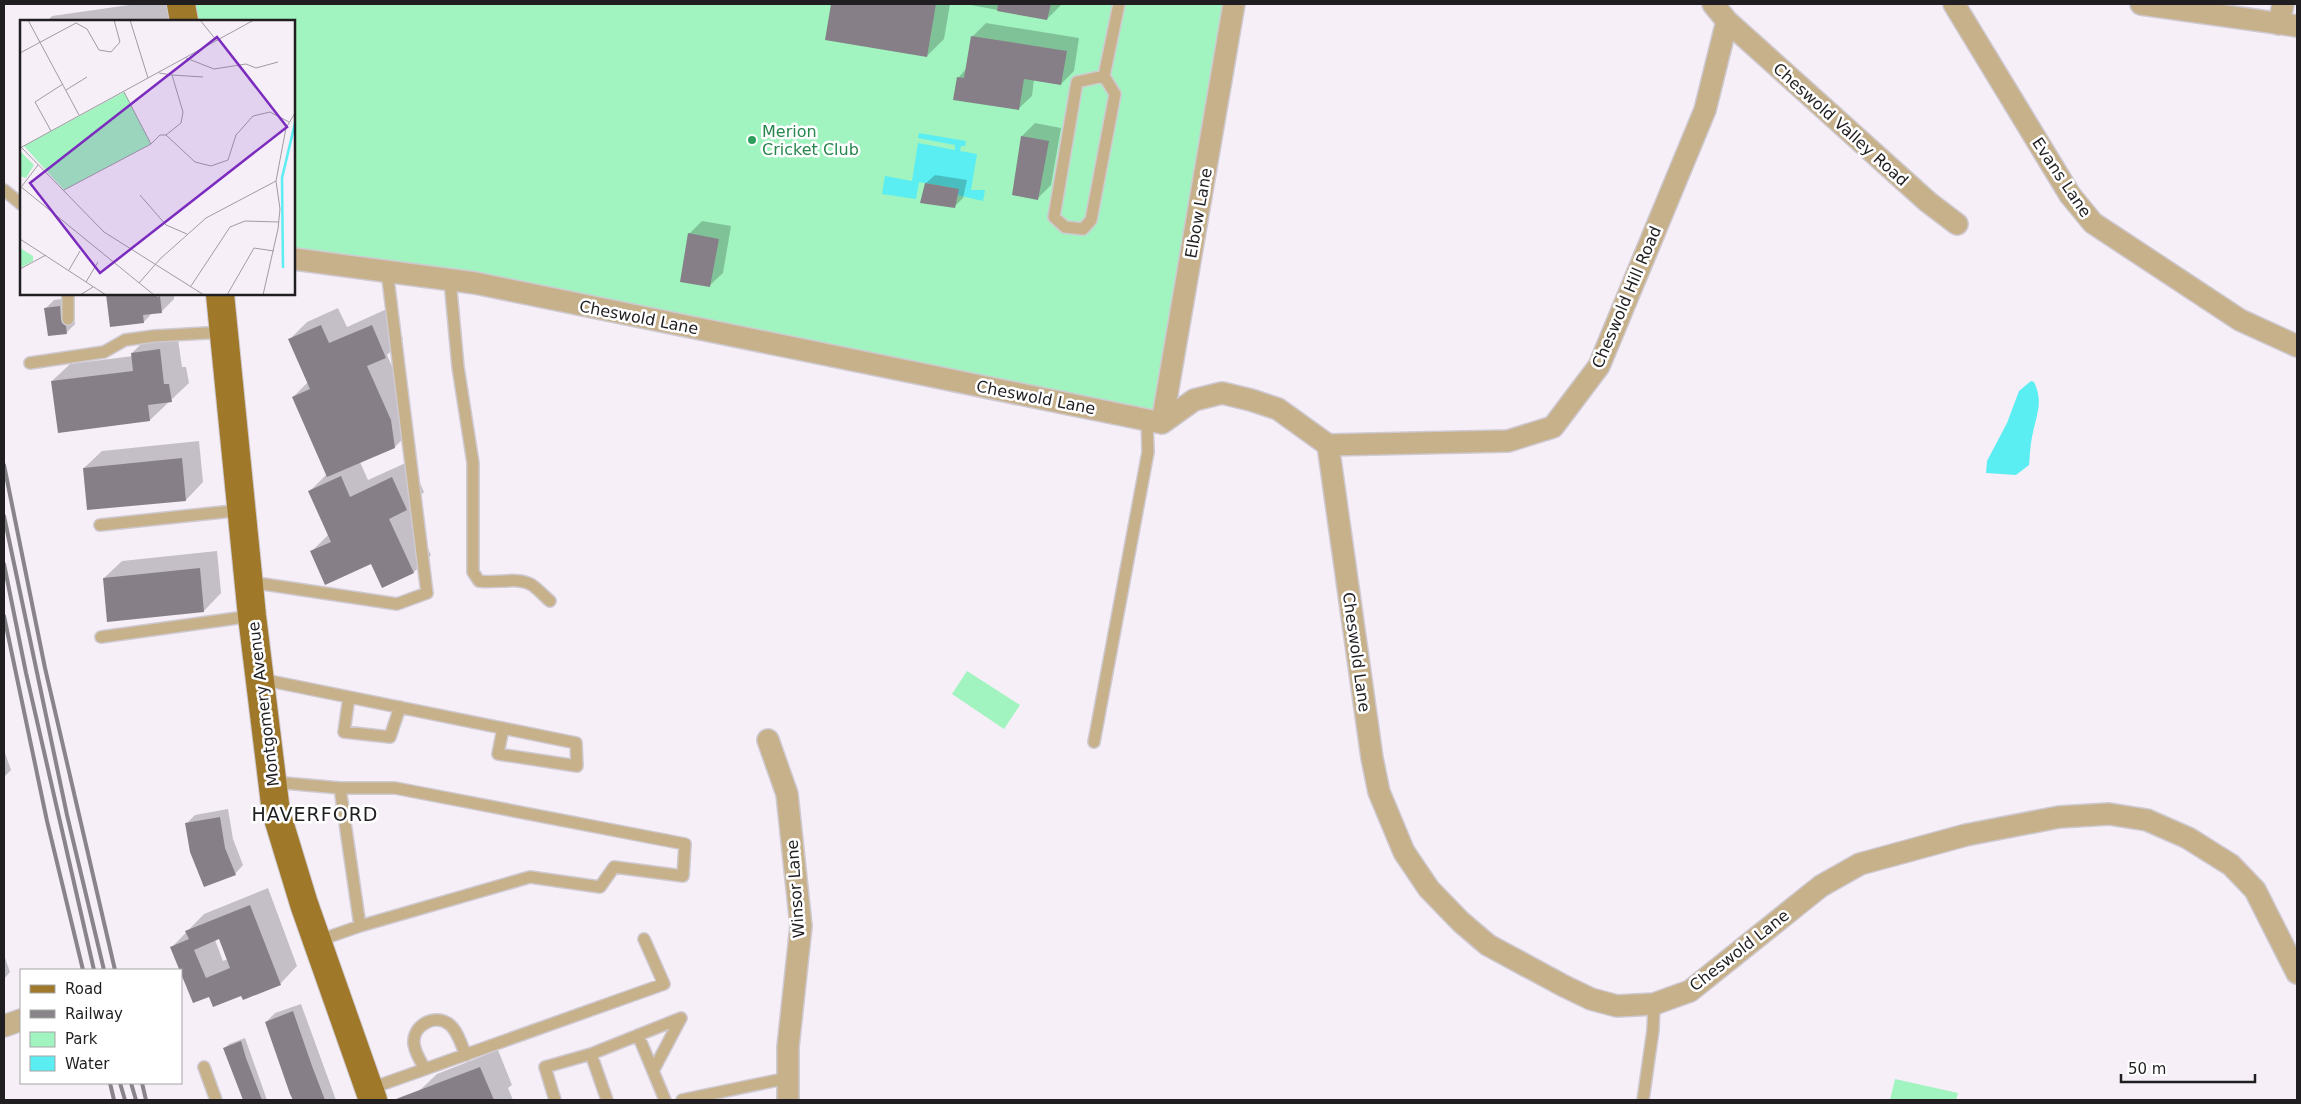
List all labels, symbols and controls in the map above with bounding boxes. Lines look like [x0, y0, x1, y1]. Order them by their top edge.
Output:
inset map [20, 20, 295, 295]
street label: Cheswold Valley Road [1769, 59, 1912, 190]
place label: Merion Cricket Club [762, 122, 859, 159]
marker: Merion Cricket Club [746, 134, 758, 146]
street label: Evans Lane [2028, 134, 2095, 221]
street label: Elbow Lane [1181, 166, 1216, 260]
street label: Cheswold Hill Road [1588, 223, 1665, 371]
street label: Cheswold Lane [578, 297, 700, 338]
street label: Cheswold Lane [975, 377, 1097, 418]
street label: Cheswold Lane [1339, 591, 1374, 713]
street label: Montgomery Avenue [244, 620, 283, 787]
district label: HAVERFORD [252, 803, 379, 825]
street label: Winsor Lane [783, 839, 808, 939]
street label: Cheswold Lane [1686, 906, 1793, 995]
legend [20, 969, 182, 1084]
text: Road [65, 980, 103, 998]
text: Railway [65, 1005, 123, 1023]
text: Park [65, 1030, 98, 1048]
scale bar [2121, 1052, 2255, 1084]
text: Water [65, 1055, 110, 1073]
text: 50 m [2128, 1060, 2166, 1078]

